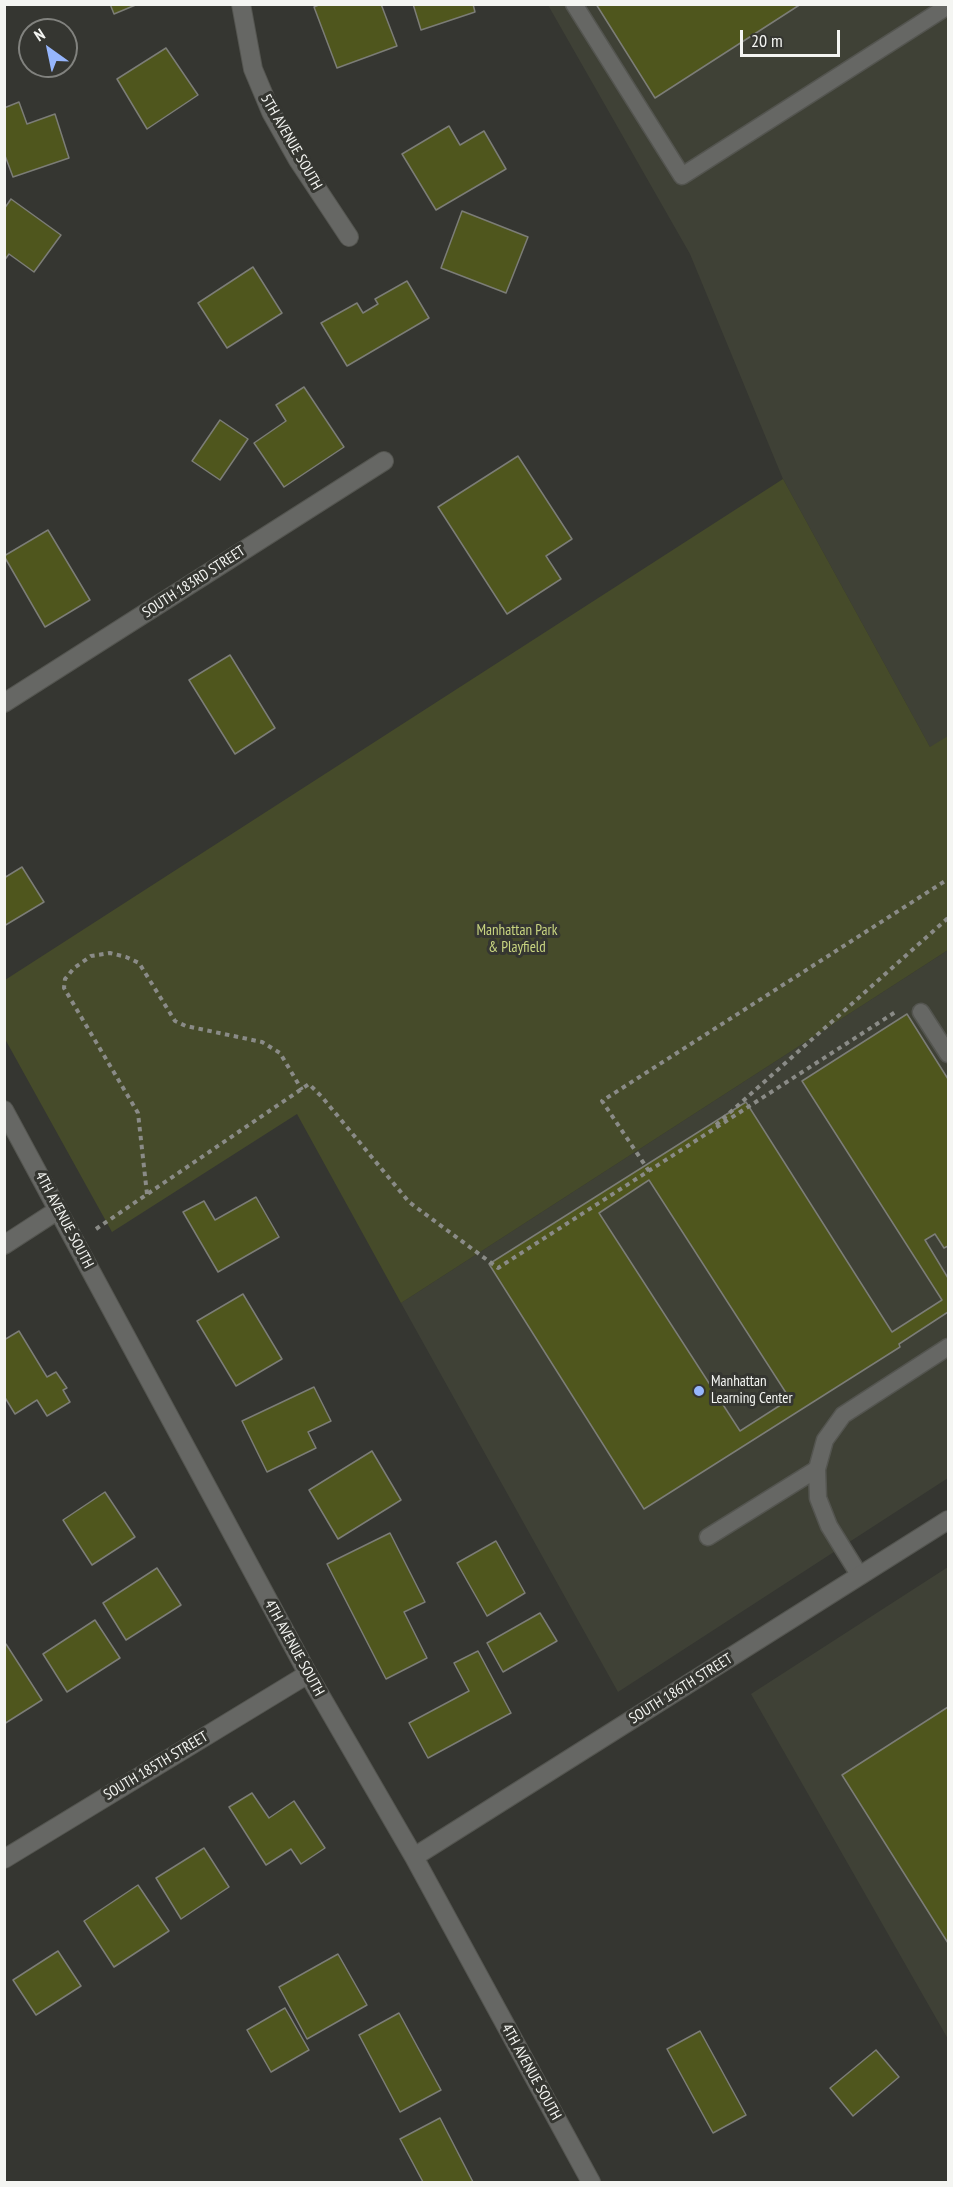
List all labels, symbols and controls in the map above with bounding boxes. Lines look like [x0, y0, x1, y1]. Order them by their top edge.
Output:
north arrow [18, 18, 78, 78]
scale bar [743, 18, 844, 56]
text: N [30, 24, 48, 45]
text: 20 m [751, 29, 783, 52]
street label: 5TH AVENUE SOUTH [256, 91, 326, 193]
street label: SOUTH 183RD STREET [139, 542, 249, 622]
park label: Manhattan Park & Playfield [476, 922, 558, 957]
street label: 4TH AVENUE SOUTH [31, 1168, 97, 1272]
place label: Manhattan Learning Center [711, 1373, 792, 1408]
marker: Manhattan Learning Center [692, 1384, 706, 1398]
street label: 4TH AVENUE SOUTH [260, 1597, 328, 1699]
street label: SOUTH 186TH STREET [626, 1650, 736, 1728]
street label: SOUTH 185TH STREET [101, 1728, 211, 1804]
street label: 4TH AVENUE SOUTH [497, 2021, 565, 2123]

